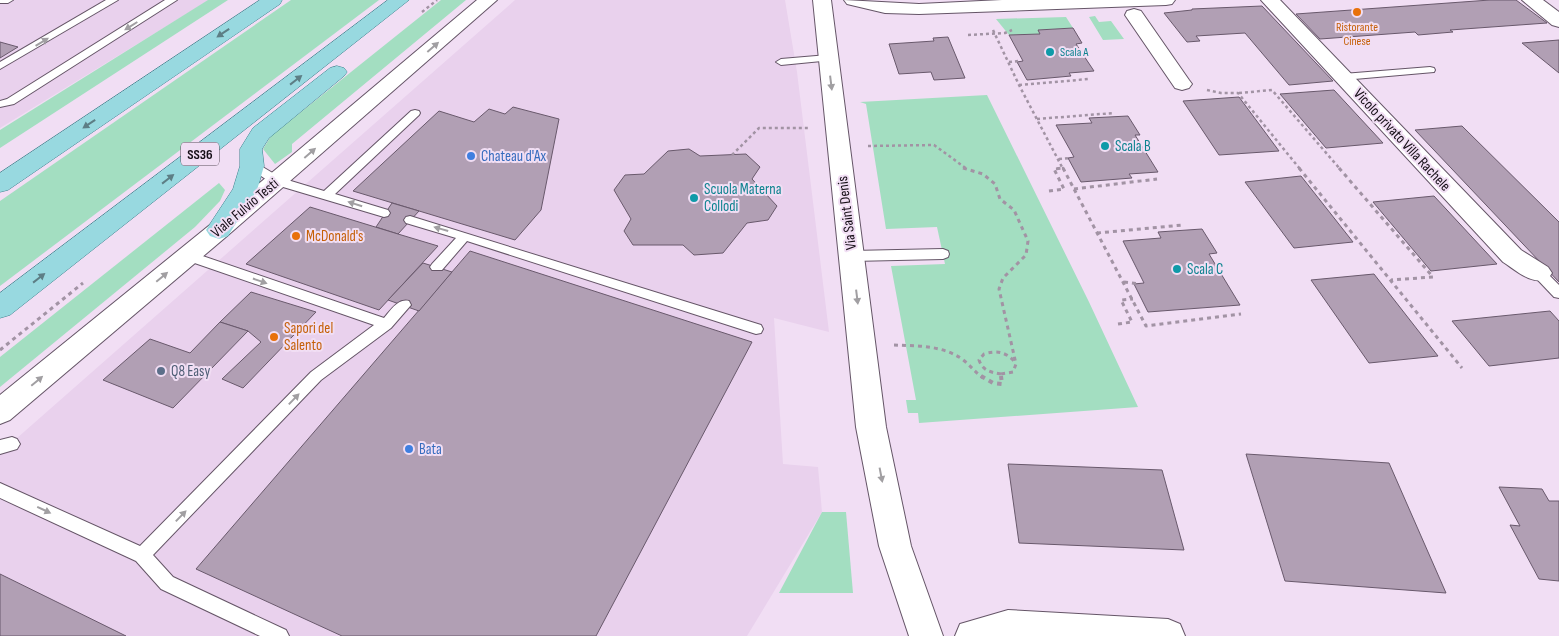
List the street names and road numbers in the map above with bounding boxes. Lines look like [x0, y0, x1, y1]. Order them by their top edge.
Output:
street label: Vicolo privato Villa Rachele [1349, 85, 1455, 195]
road number: SS36 [181, 142, 219, 166]
street label: Viale Fulvio Testi [207, 174, 283, 242]
street label: Via Saint Denis [833, 175, 861, 251]

